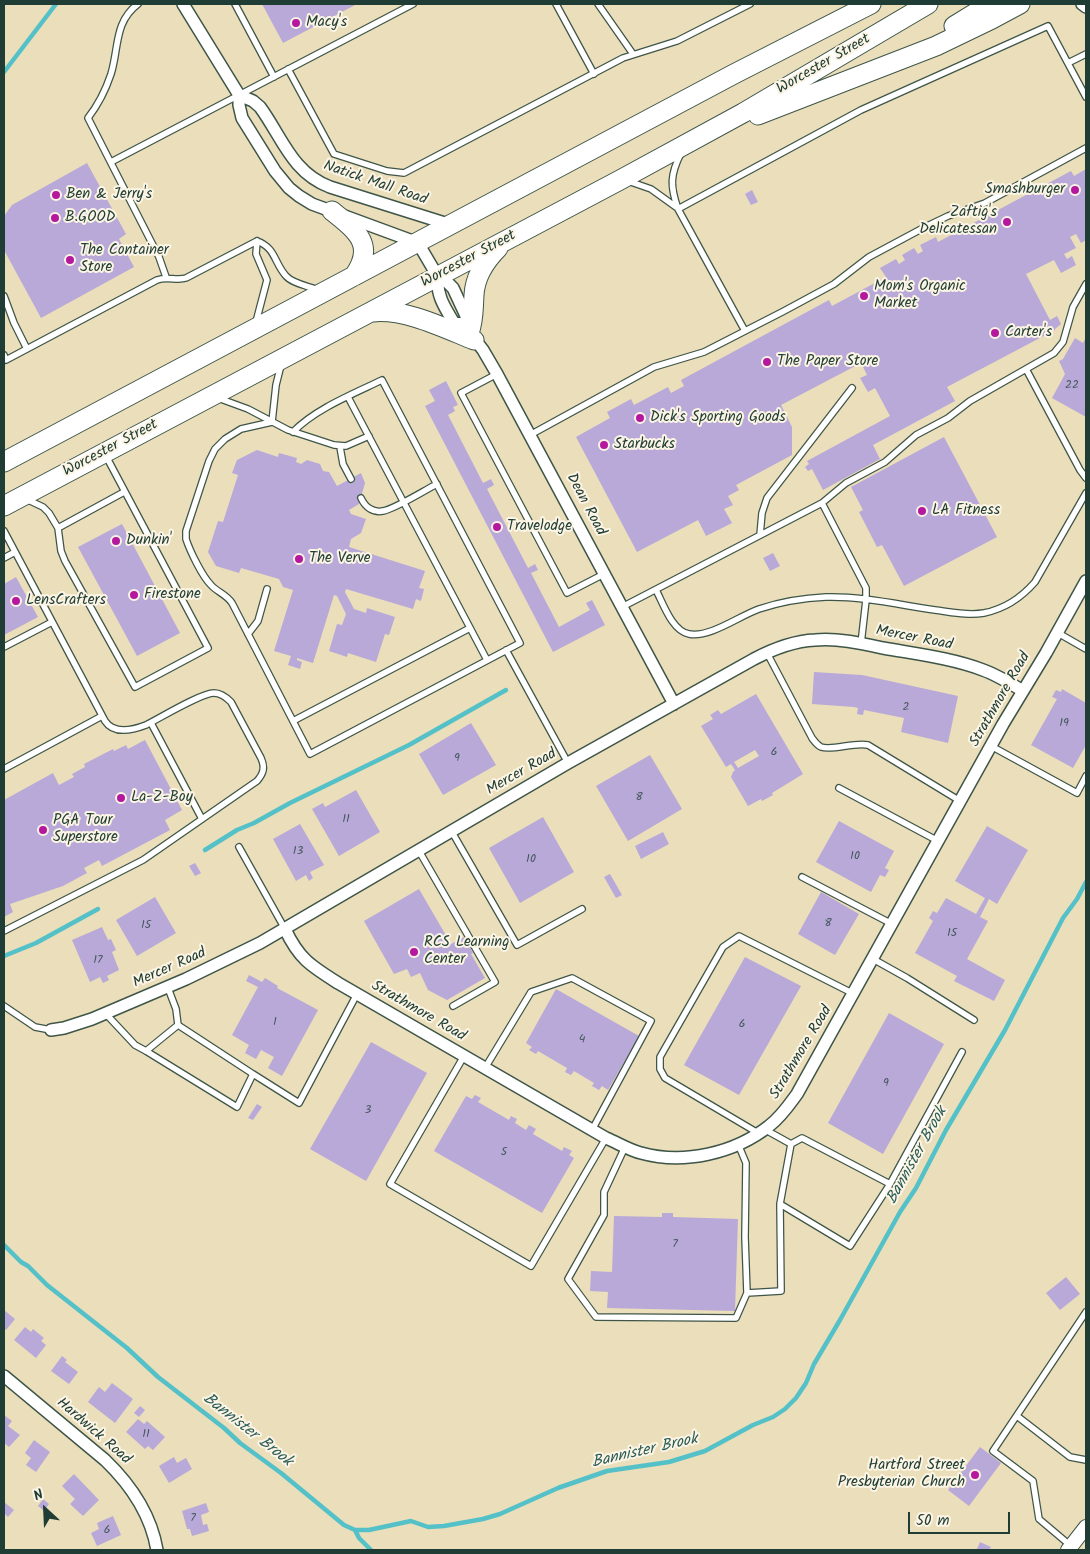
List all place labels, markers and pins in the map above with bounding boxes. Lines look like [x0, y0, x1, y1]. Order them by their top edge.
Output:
place label: Macy's [306, 14, 347, 32]
marker: Macy's [290, 17, 302, 29]
place label: Smashburger [985, 181, 1065, 199]
marker: Smashburger [1069, 184, 1081, 196]
place label: Ben & Jerry's [66, 186, 152, 204]
marker: Ben & Jerry's [50, 189, 62, 201]
place label: Zaftig's Delicatessan [919, 204, 997, 239]
place label: B.GOOD [65, 209, 115, 227]
marker: B.GOOD [49, 212, 61, 224]
marker: Zaftig's Delicatessan [1001, 216, 1013, 228]
place label: The Container Store [80, 242, 169, 277]
marker: The Container Store [64, 254, 76, 266]
place label: Mom's Organic Market [874, 278, 966, 313]
marker: Mom's Organic Market [858, 290, 870, 302]
place label: Carter's [1005, 324, 1052, 342]
marker: Carter's [989, 327, 1001, 339]
place label: The Paper Store [777, 353, 878, 371]
marker: The Paper Store [761, 356, 773, 368]
place label: Dick's Sporting Goods [650, 409, 786, 427]
marker: Dick's Sporting Goods [634, 412, 646, 424]
place label: Starbucks [614, 436, 675, 454]
marker: Starbucks [598, 439, 610, 451]
place label: LA Fitness [932, 502, 1000, 520]
marker: LA Fitness [916, 505, 928, 517]
place label: Travelodge [507, 518, 572, 536]
marker: Travelodge [491, 521, 503, 533]
place label: Dunkin' [126, 532, 172, 550]
marker: Dunkin' [110, 535, 122, 547]
place label: The Verve [309, 550, 371, 568]
marker: The Verve [293, 553, 305, 565]
place label: Firestone [144, 586, 201, 604]
marker: Firestone [128, 589, 140, 601]
place label: LensCrafters [26, 592, 106, 610]
marker: LensCrafters [10, 595, 22, 607]
place label: La-Z-Boy [131, 789, 193, 807]
marker: La-Z-Boy [115, 792, 127, 804]
place label: PGA Tour Superstore [53, 812, 118, 847]
marker: PGA Tour Superstore [37, 824, 49, 836]
place label: RCS Learning Center [424, 934, 509, 969]
marker: RCS Learning Center [408, 946, 420, 958]
place label: Hartford Street Presbyterian Church [838, 1457, 965, 1492]
marker: Hartford Street Presbyterian Church [969, 1469, 981, 1481]

